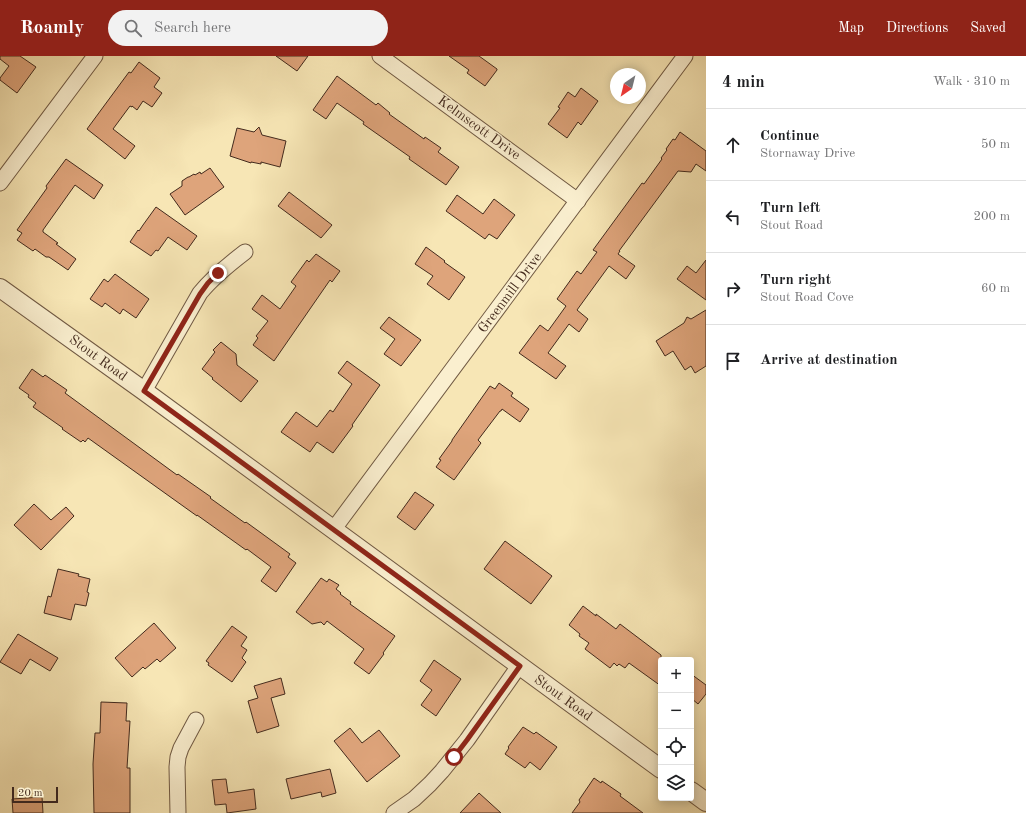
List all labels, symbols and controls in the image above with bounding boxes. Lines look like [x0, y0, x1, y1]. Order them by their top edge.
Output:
search box [108, 10, 388, 46]
icon: search [122, 17, 144, 39]
text: Roamly [20, 19, 84, 38]
text: Search here [154, 21, 231, 36]
text: Map [838, 21, 864, 35]
text: Directions [886, 21, 948, 35]
text: Saved [970, 21, 1006, 35]
north arrow [610, 68, 646, 104]
text: 4 min [722, 74, 765, 91]
text: Walk · 310 m [933, 75, 1010, 88]
street label: Kelmscott Drive [435, 93, 523, 163]
text: Continue [760, 129, 819, 144]
icon: ahead [722, 134, 744, 156]
text: 50 m [981, 138, 1010, 151]
text: Stornaway Drive [760, 147, 855, 160]
text: Turn left [760, 201, 820, 216]
icon: left [722, 206, 744, 228]
text: 200 m [973, 210, 1010, 223]
text: Stout Road [760, 219, 823, 232]
street label: Greenmill Drive [475, 250, 545, 336]
route end [209, 264, 227, 282]
text: Turn right [760, 273, 831, 288]
icon: right [722, 278, 744, 300]
text: 60 m [981, 282, 1010, 295]
text: Stout Road Cove [760, 291, 854, 304]
street label: Stout Road [66, 332, 130, 384]
icon: arrive [722, 350, 744, 372]
text: Arrive at destination [760, 353, 898, 368]
map controls [658, 657, 694, 801]
button: + [658, 657, 694, 693]
street label: Stout Road [531, 672, 595, 724]
button: − [658, 693, 694, 729]
button: locate [658, 729, 694, 765]
route start [445, 748, 463, 766]
button: layers [658, 765, 694, 801]
scale bar [12, 785, 58, 804]
text: 20 m [18, 788, 43, 799]

